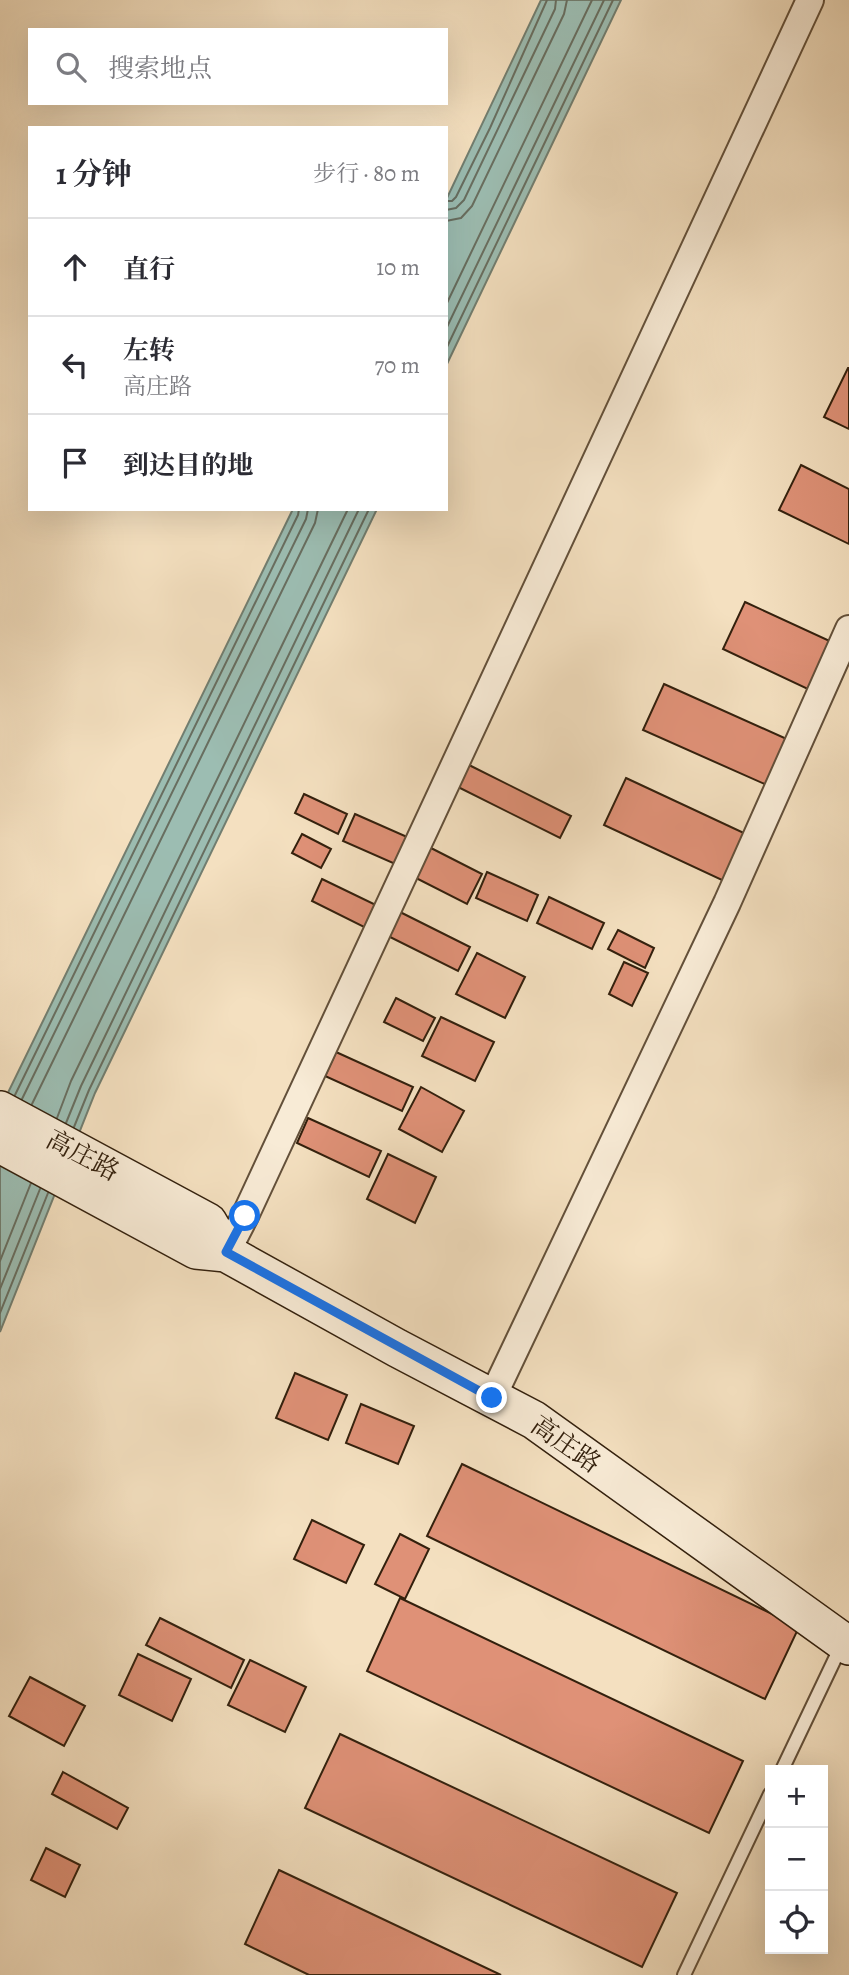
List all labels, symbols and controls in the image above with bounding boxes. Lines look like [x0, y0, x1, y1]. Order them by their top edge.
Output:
search box [28, 28, 448, 105]
icon: search [52, 48, 90, 86]
text: 搜索地点 [108, 51, 212, 86]
text: 1 分钟 [56, 154, 132, 194]
text: 步行 · 80 m [313, 158, 420, 189]
icon: ahead [56, 248, 94, 286]
text: 直行 [123, 252, 175, 287]
text: 10 m [376, 252, 420, 283]
text: 左转 [123, 333, 175, 368]
icon: left [56, 346, 94, 384]
text: 70 m [374, 350, 420, 381]
text: 高庄路 [123, 371, 192, 402]
icon: arrive [56, 444, 94, 482]
text: 到达目的地 [123, 448, 253, 483]
street label: 高庄路 [40, 1122, 125, 1189]
route start [229, 1200, 260, 1231]
route end [476, 1382, 507, 1413]
street label: 高庄路 [524, 1408, 608, 1481]
map controls [765, 1765, 828, 1954]
button: + [765, 1765, 828, 1828]
button: − [765, 1828, 828, 1891]
button: locate [765, 1891, 828, 1954]

